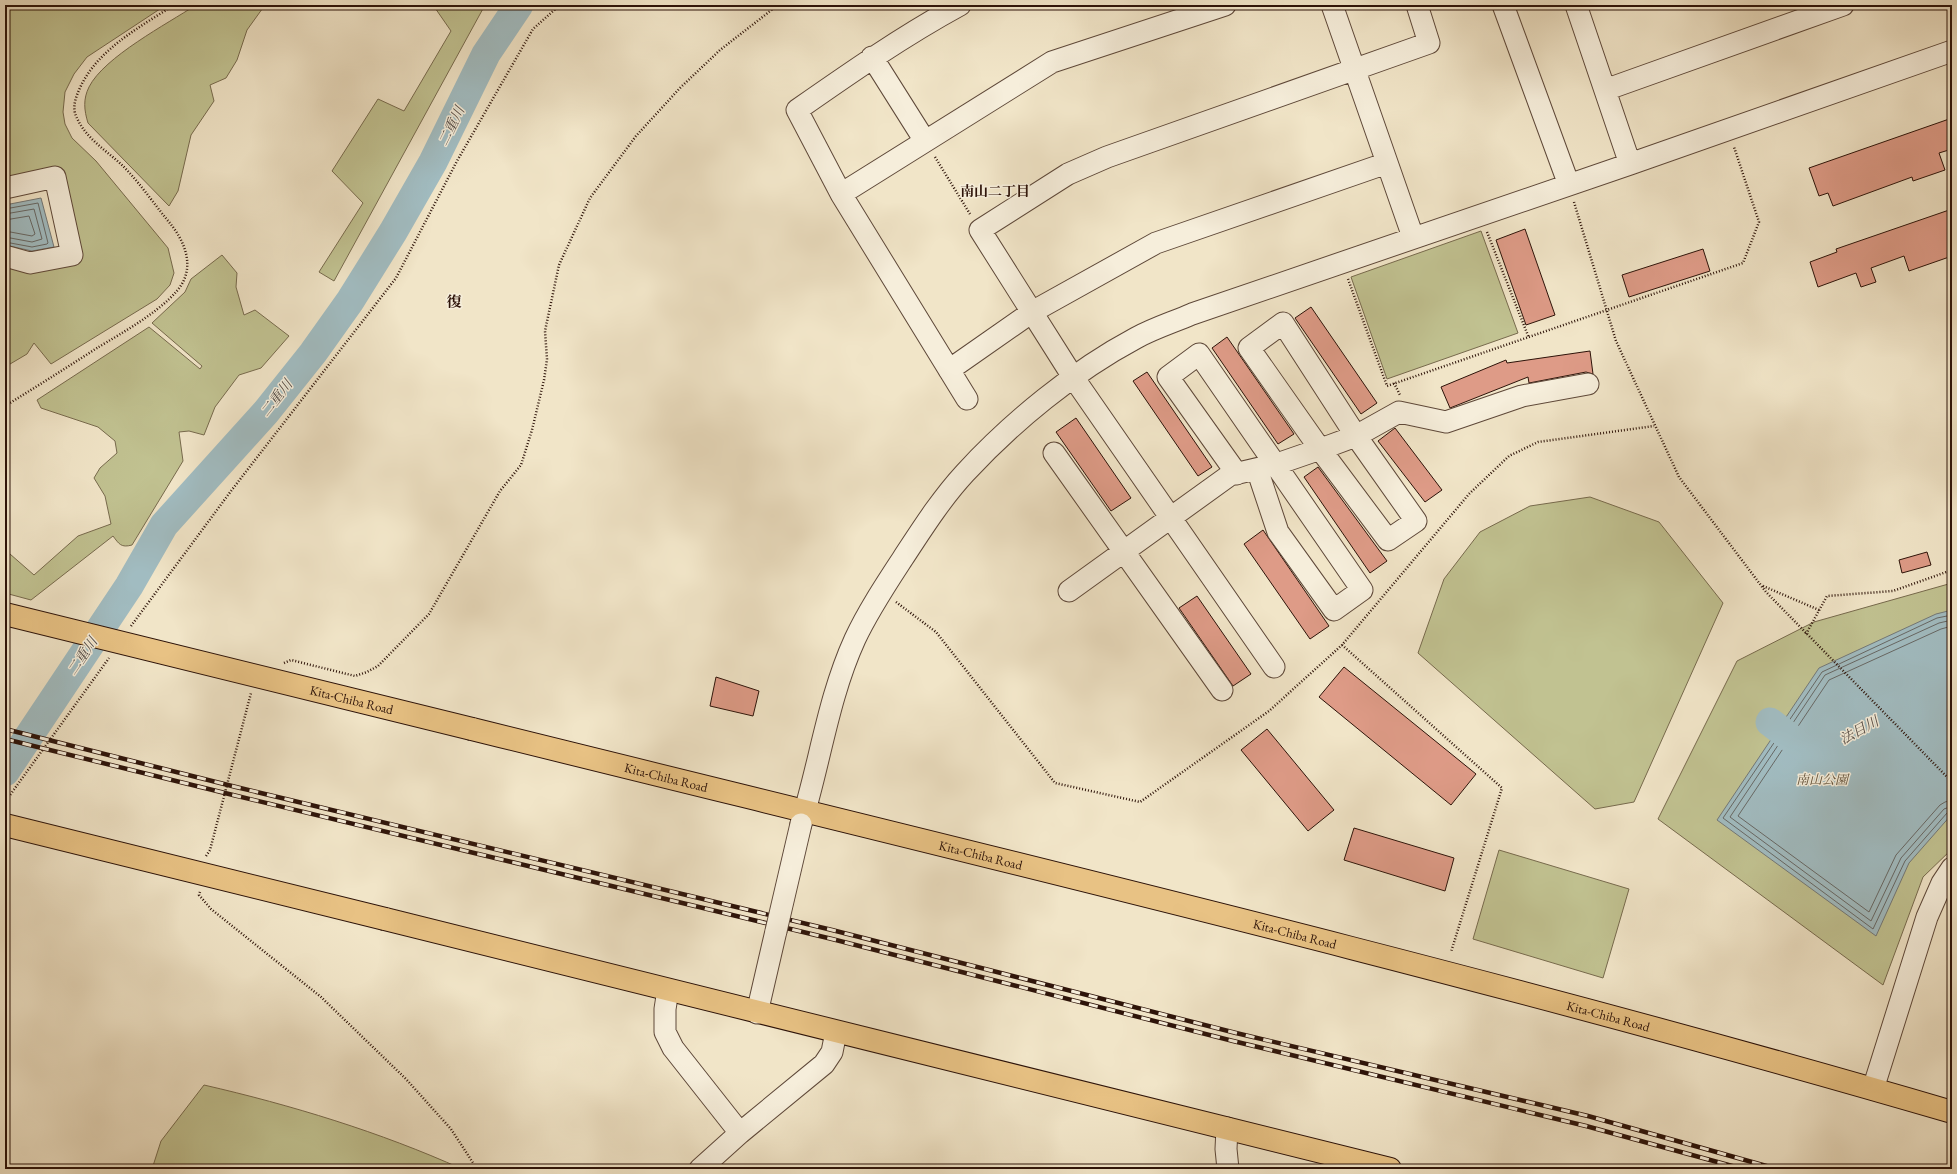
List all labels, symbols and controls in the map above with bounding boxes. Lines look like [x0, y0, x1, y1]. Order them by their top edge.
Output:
water label: 二重川 [434, 101, 469, 149]
district label: 南山二丁目 [960, 182, 1030, 200]
district label: 復 [446, 292, 462, 311]
water label: 二重川 [256, 374, 297, 420]
water label: 二重川 [63, 632, 102, 678]
street label: Kita-Chiba Road [308, 681, 395, 718]
water label: 法目川 [1836, 711, 1883, 748]
street label: Kita-Chiba Road [623, 759, 710, 796]
park label: 南山公園 [1796, 771, 1850, 788]
street label: Kita-Chiba Road [937, 837, 1025, 874]
street label: Kita-Chiba Road [1251, 915, 1339, 953]
street label: Kita-Chiba Road [1565, 997, 1652, 1036]

